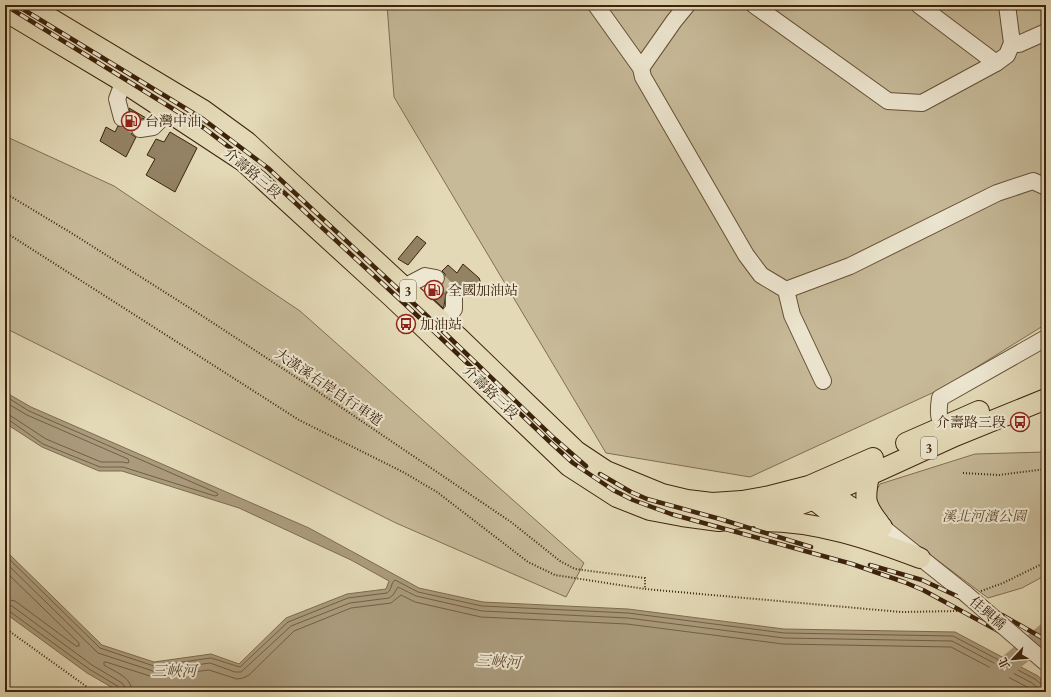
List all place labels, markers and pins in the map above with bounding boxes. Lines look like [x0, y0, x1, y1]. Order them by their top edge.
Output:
fuel station icon: 台灣中油 [120, 110, 142, 132]
place label: 台灣中油 [145, 112, 201, 130]
fuel station icon: 全國加油站 [423, 279, 445, 301]
place label: 全國加油站 [448, 281, 518, 299]
bus stop icon: 加油站 [395, 313, 417, 335]
place label: 加油站 [420, 315, 462, 333]
bus stop icon: 介壽路三段 [1009, 411, 1031, 433]
place label: 介壽路三段 [936, 413, 1006, 431]

